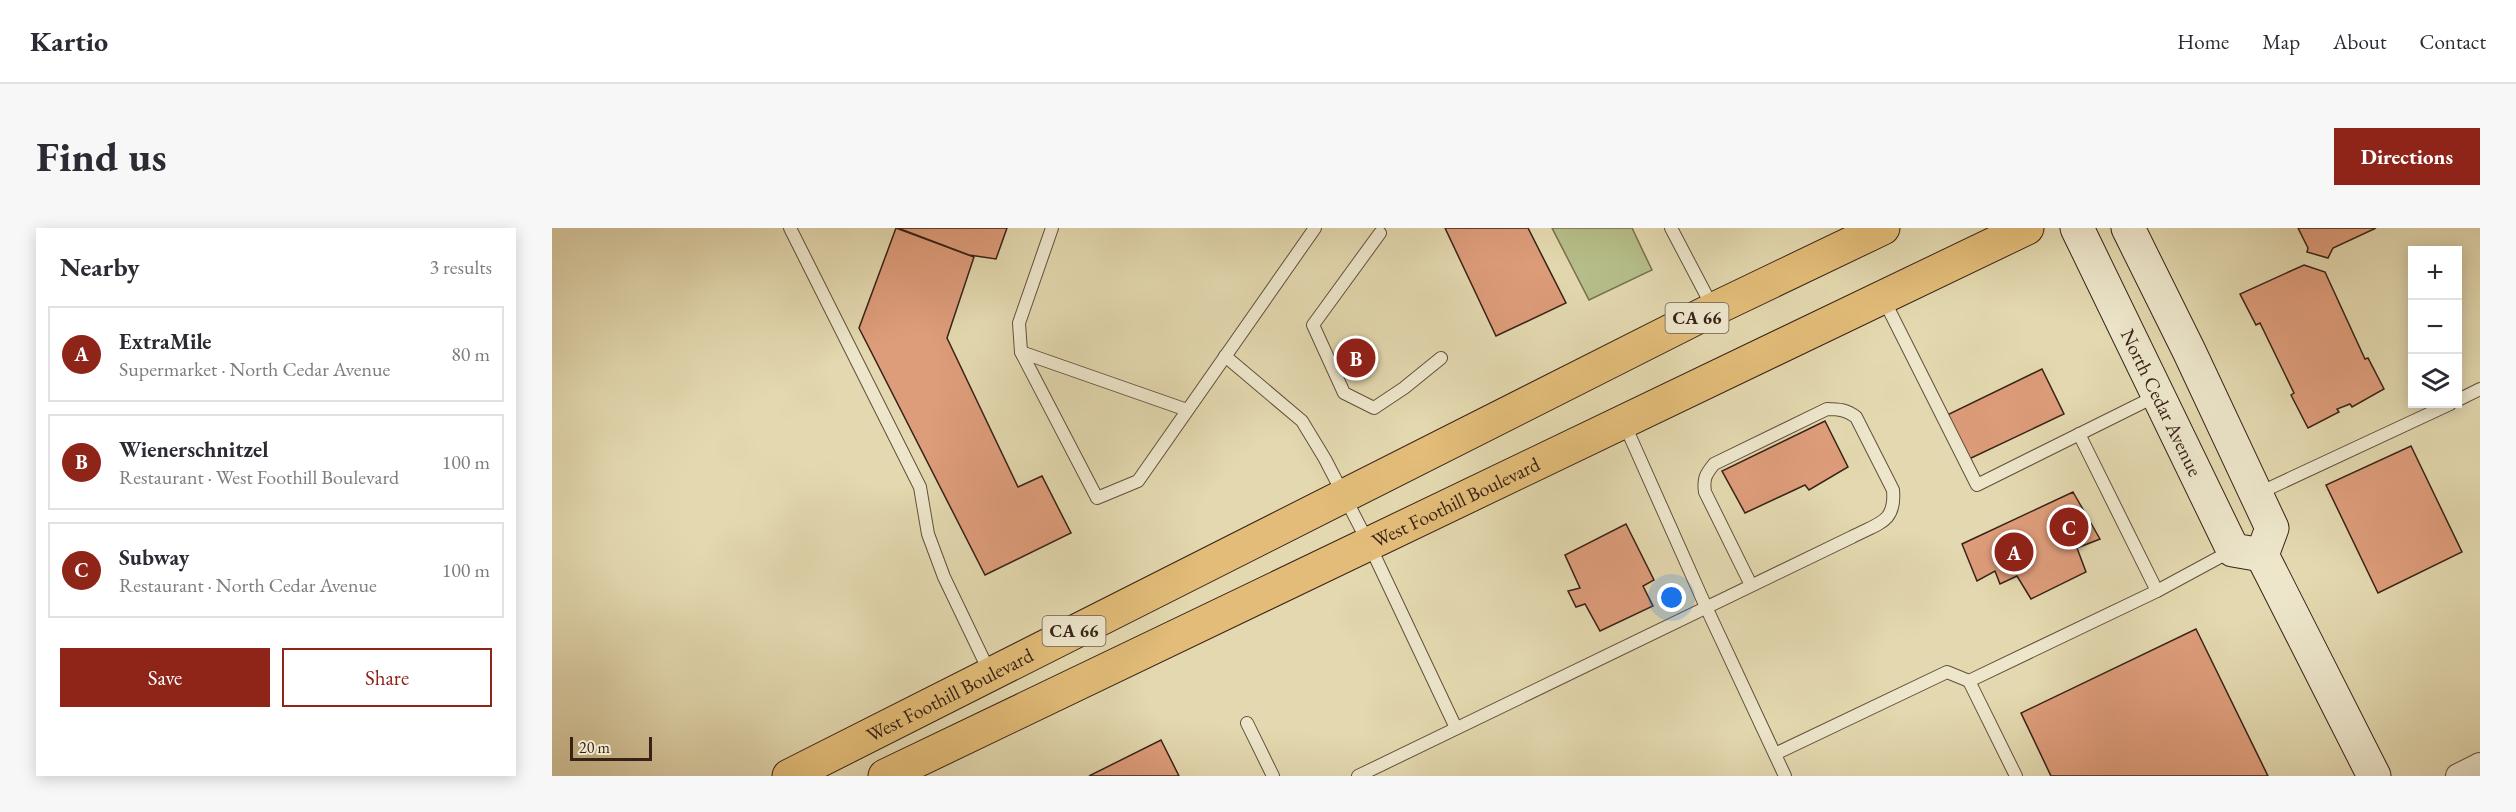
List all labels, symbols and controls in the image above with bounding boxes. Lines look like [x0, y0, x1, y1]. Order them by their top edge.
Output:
text: Kartio [30, 23, 108, 59]
text: Home [2177, 28, 2229, 55]
text: Map [2262, 28, 2300, 55]
text: About [2333, 28, 2386, 55]
text: Contact [2419, 28, 2486, 55]
button: Directions [2334, 128, 2480, 185]
text: Find us [36, 129, 167, 184]
map controls [2408, 246, 2462, 408]
button: + [2408, 246, 2462, 300]
text: Nearby [60, 250, 140, 284]
text: 3 results [429, 254, 492, 280]
button: − [2408, 300, 2462, 354]
road number: CA 66 [1666, 303, 1728, 333]
street label: North Cedar Avenue [2115, 324, 2208, 481]
text: ExtraMile [119, 327, 212, 356]
pin: B [1336, 336, 1376, 380]
text: A [74, 341, 89, 367]
text: 80 m [451, 341, 490, 367]
button: layers [2408, 354, 2462, 408]
text: Supermarket · North Cedar Avenue [119, 356, 390, 382]
text: Wienerschnitzel [119, 435, 269, 464]
text: B [75, 449, 88, 475]
text: 100 m [442, 449, 490, 475]
street label: West Foothill Boulevard [1367, 450, 1545, 554]
text: Restaurant · West Foothill Boulevard [119, 464, 399, 490]
pin: C [2050, 504, 2089, 550]
pin: A [1994, 530, 2034, 574]
text: Subway [119, 543, 189, 572]
text: C [74, 557, 89, 583]
text: 100 m [442, 557, 490, 583]
text: Restaurant · North Cedar Avenue [119, 572, 377, 598]
your location [1657, 583, 1686, 612]
road number: CA 66 [1042, 616, 1106, 646]
street label: West Foothill Boulevard [862, 642, 1038, 748]
button: Save [60, 648, 270, 707]
button: Share [282, 648, 492, 707]
scale bar [570, 734, 652, 762]
text: 20 m [579, 737, 610, 758]

